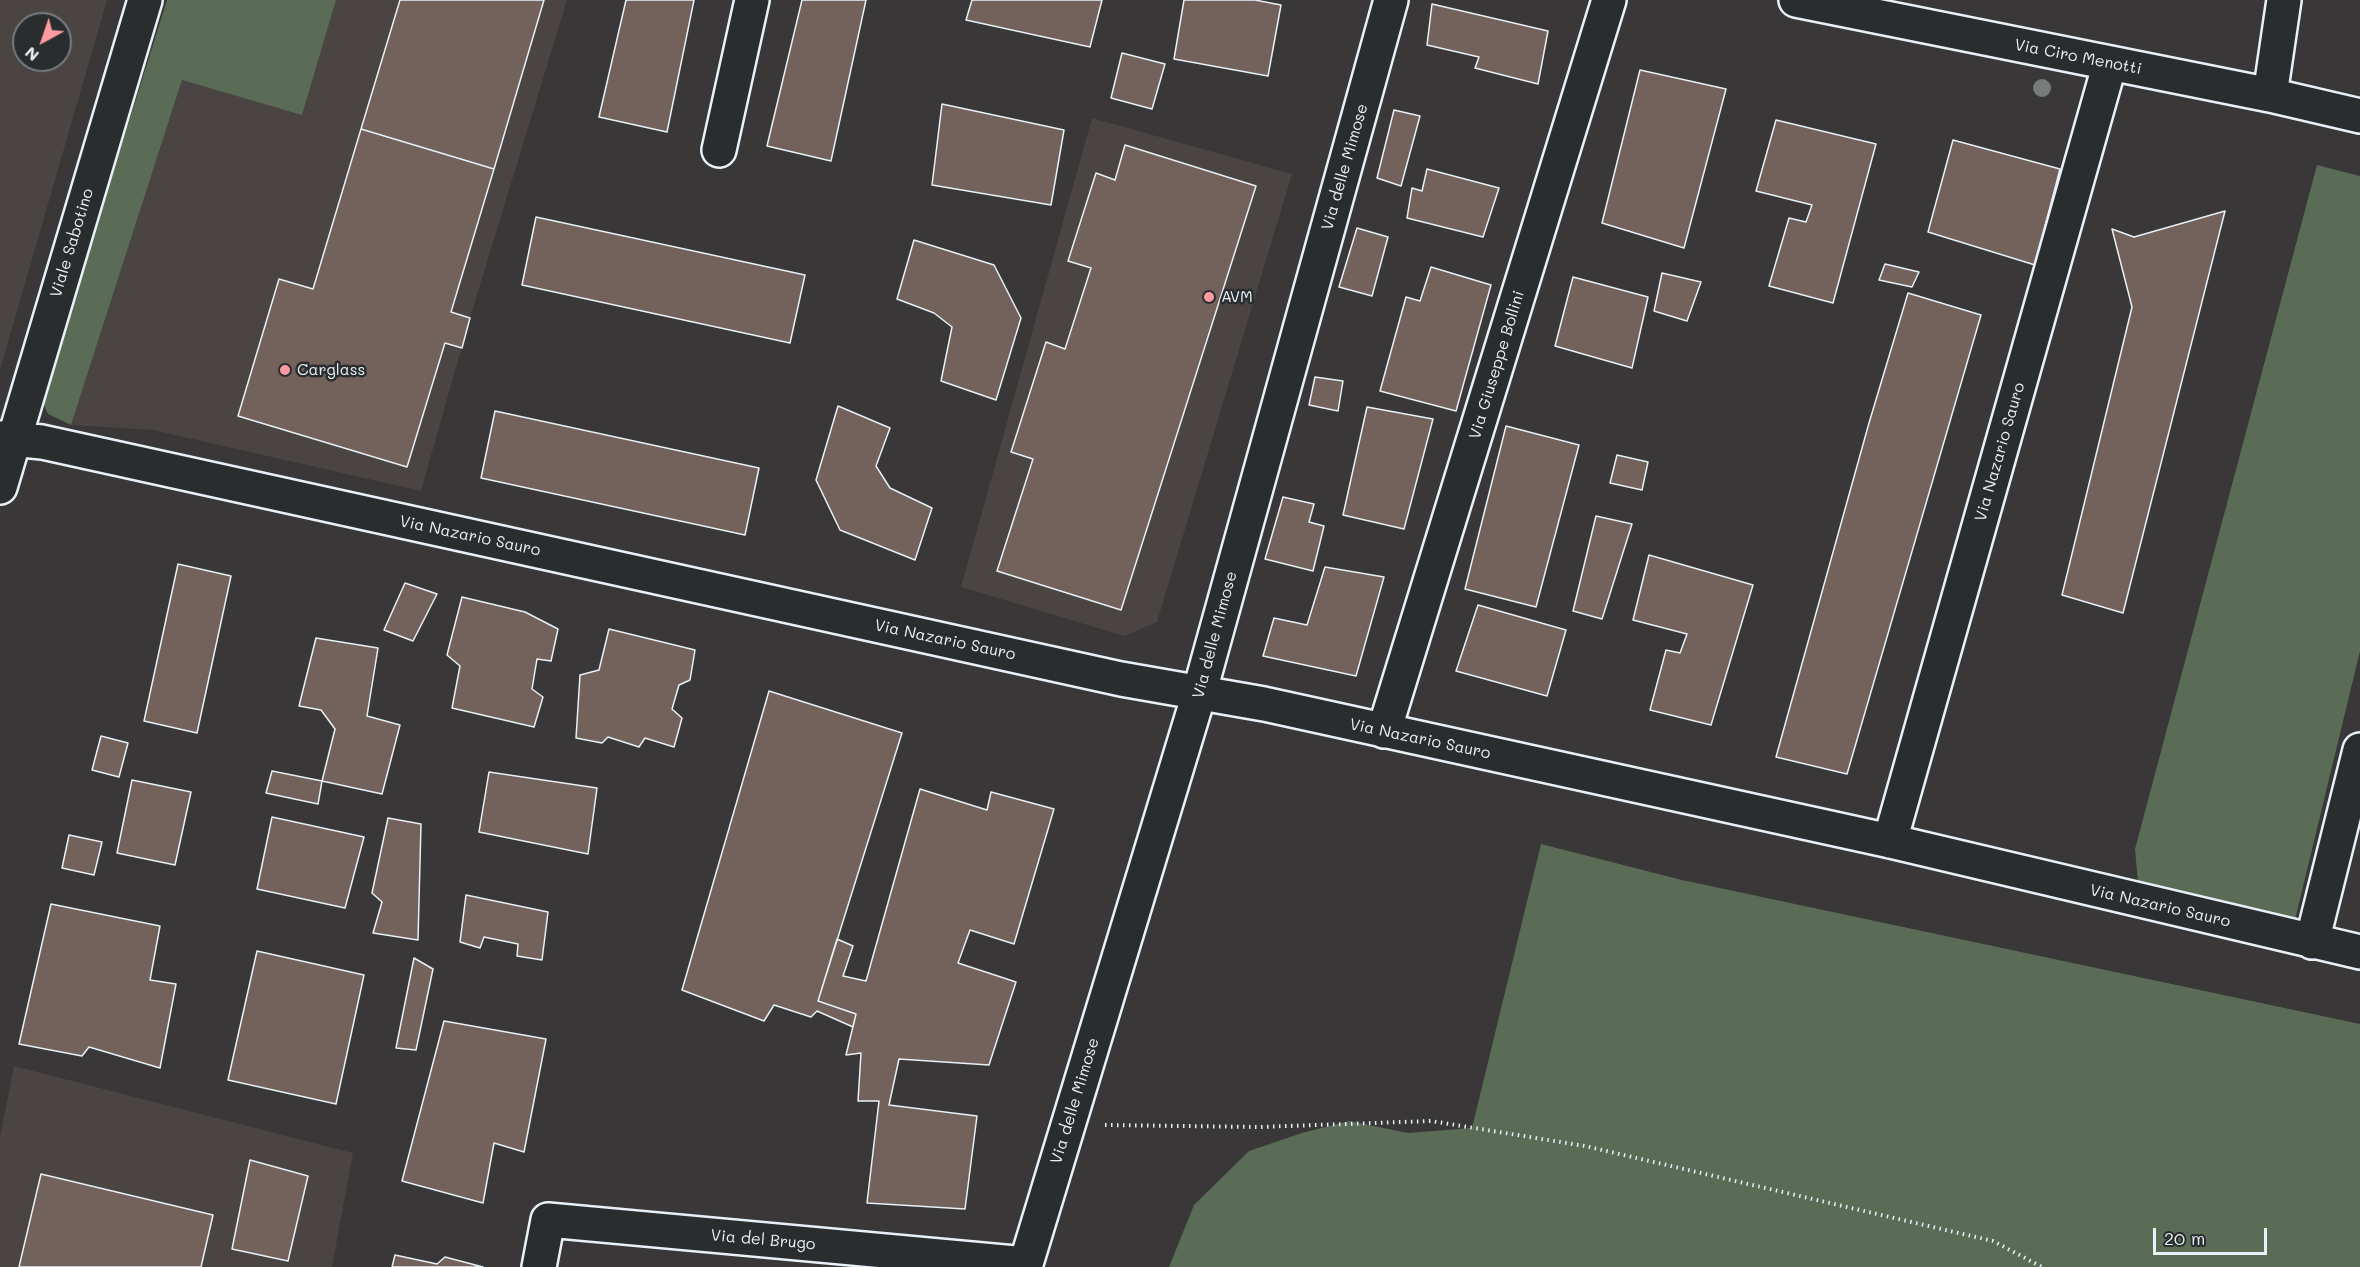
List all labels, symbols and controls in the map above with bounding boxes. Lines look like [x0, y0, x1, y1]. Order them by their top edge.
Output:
north arrow [12, 12, 72, 72]
street label: Via Ciro Menotti [2013, 35, 2143, 79]
text: N [20, 43, 43, 67]
street label: Via delle Mimose [1318, 101, 1372, 233]
street label: Viale Sabotino [46, 186, 98, 300]
place label: AVM [1221, 287, 1253, 307]
street label: Via Giuseppe Bollini [1465, 288, 1529, 442]
marker: AVM [1202, 290, 1216, 304]
place label: Carglass [297, 360, 365, 380]
marker: Carglass [278, 363, 292, 377]
street label: Via Nazario Sauro [1971, 380, 2029, 524]
street label: Via Nazario Sauro [398, 512, 542, 560]
street label: Via delle Mimose [1189, 569, 1241, 701]
street label: Via Nazario Sauro [873, 616, 1017, 664]
street label: Via Nazario Sauro [1348, 715, 1492, 763]
street label: Via Nazario Sauro [2088, 880, 2232, 932]
street label: Via delle Mimose [1047, 1036, 1103, 1166]
scale bar [2156, 1216, 2270, 1254]
street label: Via del Brugo [710, 1226, 816, 1254]
text: 20 m [2164, 1226, 2205, 1250]

